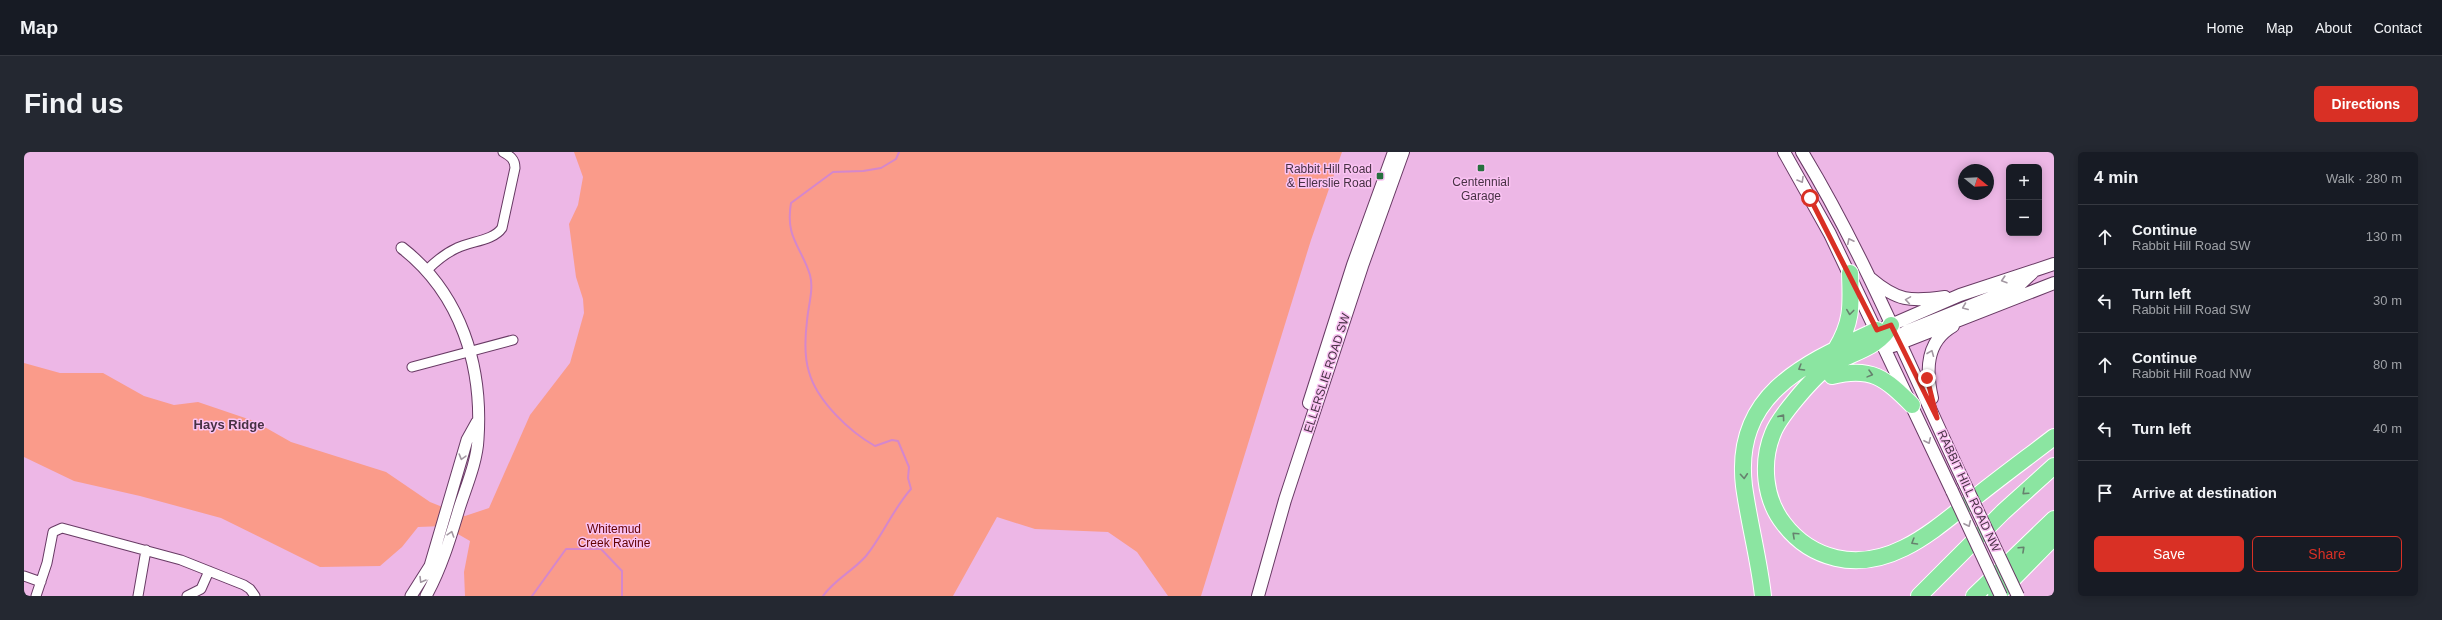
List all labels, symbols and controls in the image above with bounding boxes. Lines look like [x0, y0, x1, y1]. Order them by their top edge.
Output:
text: Map [20, 17, 58, 38]
text: Home [2207, 20, 2244, 36]
text: Map [2266, 20, 2293, 36]
text: About [2315, 20, 2352, 36]
text: Contact [2374, 20, 2422, 36]
button: Directions [2314, 86, 2418, 122]
text: Find us [24, 88, 124, 119]
place label: Rabbit Hill Road & Ellerslie Road [1285, 162, 1372, 190]
marker: Centennial Garage [1476, 163, 1486, 173]
north arrow [1958, 164, 1994, 200]
map controls [2006, 164, 2042, 236]
button: + [2006, 164, 2042, 200]
text: 4 min [2094, 168, 2138, 187]
marker: Rabbit Hill Road & Ellerslie Road [1375, 171, 1385, 181]
text: Walk · 280 m [2326, 171, 2402, 186]
place label: Centennial Garage [1452, 175, 1510, 203]
one-way arrow [1796, 176, 1803, 183]
route start [1801, 189, 1819, 207]
button: − [2006, 200, 2042, 236]
text: Continue [2132, 221, 2197, 238]
icon: ahead [2094, 226, 2116, 248]
text: 130 m [2366, 229, 2402, 244]
one-way arrow [1847, 238, 1855, 245]
text: Rabbit Hill Road SW [2132, 238, 2251, 253]
one-way arrow [2000, 275, 2007, 284]
text: Turn left [2132, 285, 2191, 302]
icon: left [2094, 290, 2116, 312]
text: 30 m [2373, 293, 2402, 308]
one-way arrow [1905, 296, 1911, 305]
text: Rabbit Hill Road SW [2132, 302, 2251, 317]
one-way arrow [1961, 303, 1968, 311]
one-way arrow [1846, 309, 1855, 315]
street label: ELLERSLIE ROAD SW [1301, 311, 1353, 434]
text: Continue [2132, 349, 2197, 366]
one-way arrow [1927, 350, 1935, 357]
icon: ahead [2094, 354, 2116, 376]
text: 80 m [2373, 357, 2402, 372]
one-way arrow [1798, 363, 1805, 370]
text: Rabbit Hill Road NW [2132, 366, 2251, 381]
one-way arrow [1866, 369, 1873, 378]
route end [1918, 369, 1936, 387]
one-way arrow [1777, 415, 1784, 422]
district label: Hays Ridge [194, 417, 264, 432]
icon: left [2094, 418, 2116, 440]
text: Turn left [2132, 420, 2191, 437]
text: 40 m [2373, 421, 2402, 436]
street label: RABBIT HILL ROAD NW [1935, 428, 2004, 555]
one-way arrow [1923, 436, 1931, 444]
one-way arrow [458, 453, 467, 460]
one-way arrow [1739, 473, 1748, 479]
icon: arrive [2094, 482, 2116, 504]
text: Arrive at destination [2132, 484, 2277, 501]
one-way arrow [2022, 487, 2030, 495]
one-way arrow [1963, 520, 1971, 528]
park label: Whitemud Creek Ravine [578, 522, 651, 550]
one-way arrow [446, 531, 455, 538]
one-way arrow [1792, 533, 1800, 540]
button: Save [2094, 536, 2244, 572]
button: Share [2252, 536, 2402, 572]
one-way arrow [1911, 538, 1918, 545]
one-way arrow [2017, 547, 2025, 554]
one-way arrow [419, 576, 426, 583]

